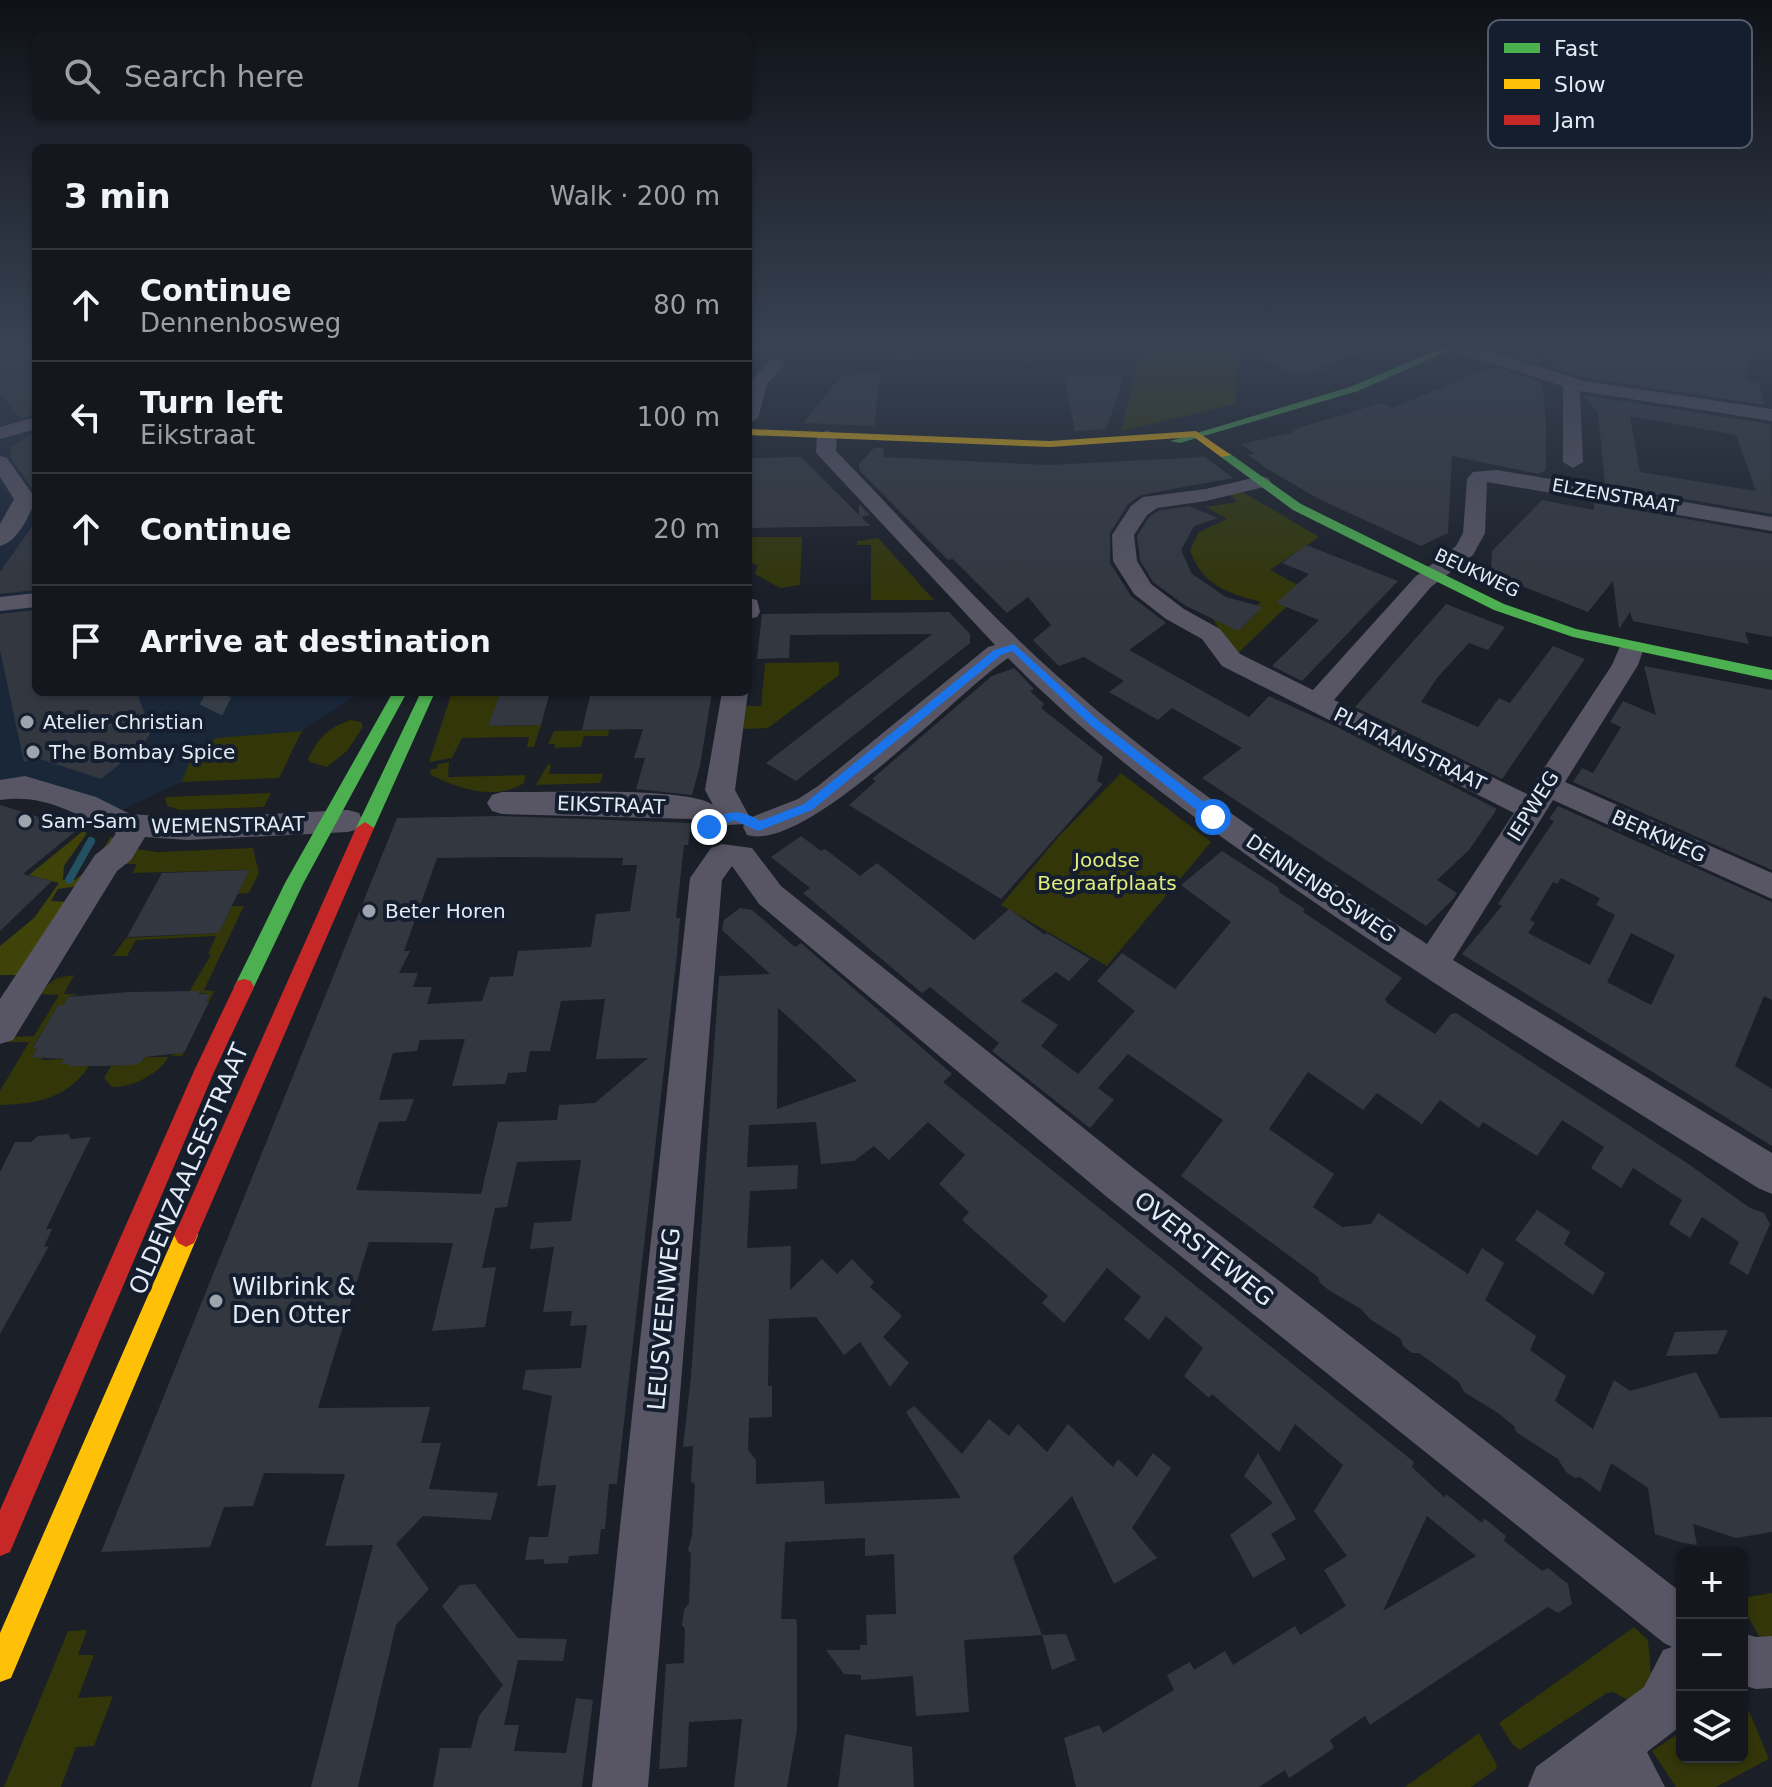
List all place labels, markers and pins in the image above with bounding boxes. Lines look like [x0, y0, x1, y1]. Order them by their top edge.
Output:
place label: Atelier Christian [43, 710, 204, 734]
marker: Atelier Christian [18, 713, 36, 731]
place label: The Bombay Spice [48, 740, 235, 764]
marker: The Bombay Spice [24, 743, 42, 761]
place label: Sam-Sam [41, 809, 137, 833]
marker: Sam-Sam [16, 812, 34, 830]
place label: Beter Horen [385, 899, 506, 923]
marker: Beter Horen [360, 902, 378, 920]
place label: Wilbrink & Den Otter [232, 1273, 356, 1329]
marker: Wilbrink & Den Otter [207, 1292, 225, 1310]

